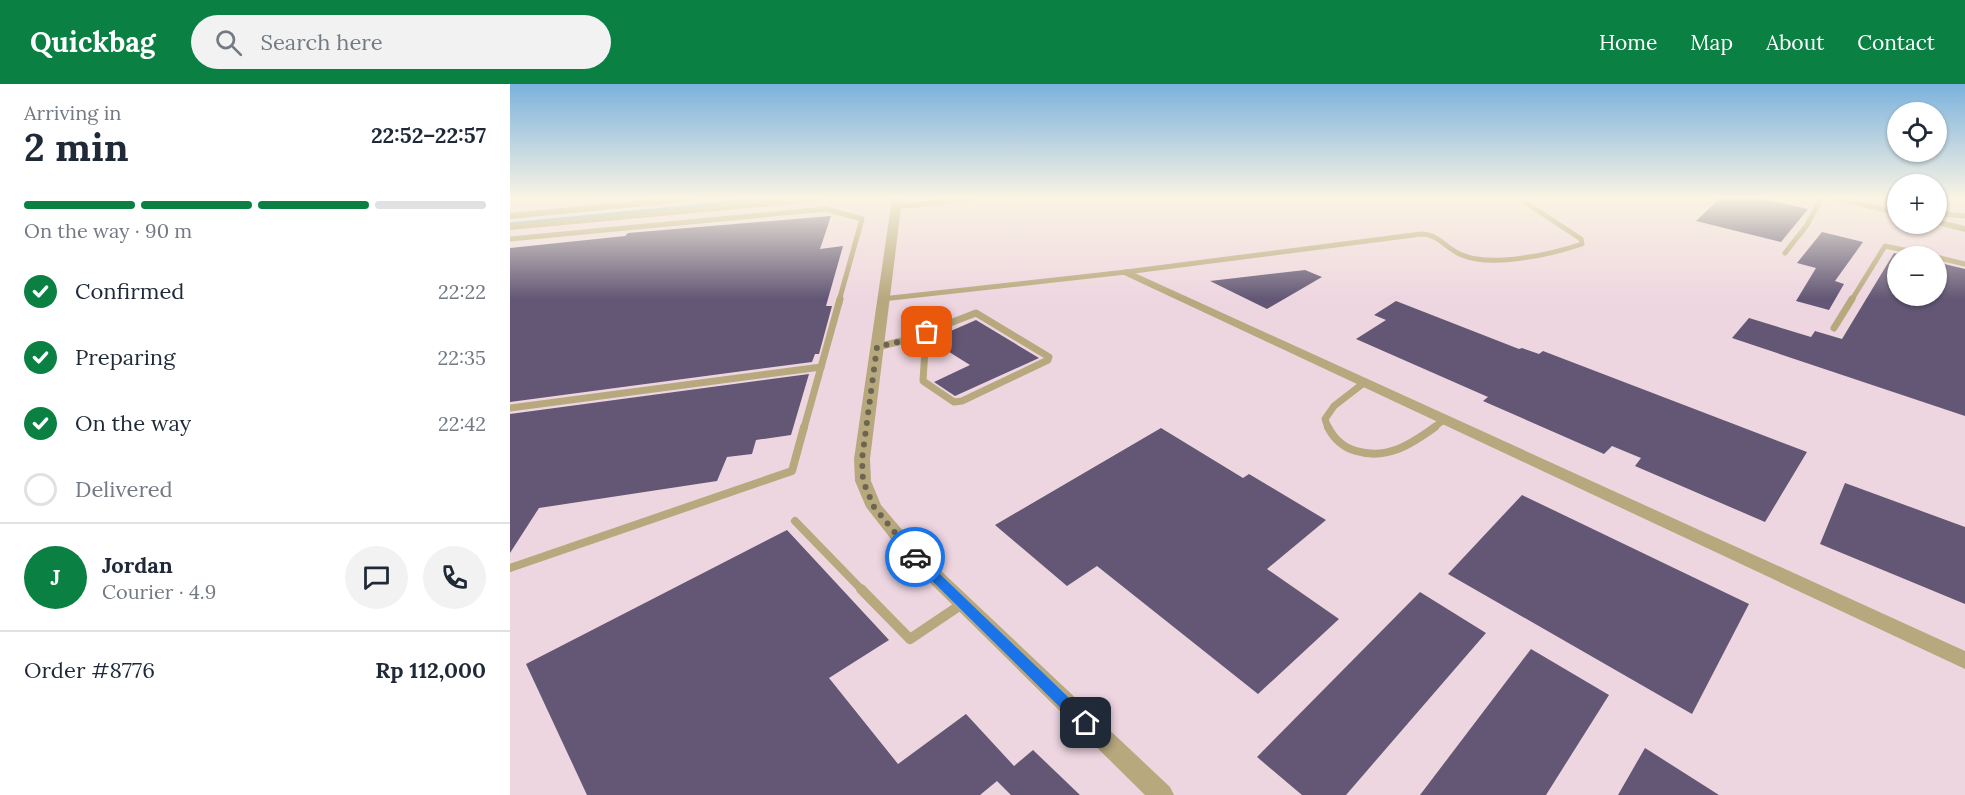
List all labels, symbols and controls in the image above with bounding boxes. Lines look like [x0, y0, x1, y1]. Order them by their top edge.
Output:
search box [191, 15, 611, 69]
text: Quickbag [30, 24, 155, 60]
icon: search [212, 26, 245, 59]
text: Search here [260, 28, 383, 56]
text: Home [1599, 29, 1657, 56]
text: Map [1690, 29, 1733, 56]
text: About [1766, 29, 1824, 56]
text: Contact [1857, 29, 1935, 56]
text: Arriving in [24, 100, 121, 125]
map controls [1887, 102, 1947, 306]
button: locate [1887, 102, 1947, 162]
text: 22:52–22:57 [371, 121, 486, 149]
text: 2 min [24, 122, 129, 172]
button: + [1887, 174, 1947, 234]
text: On the way · 90 m [24, 218, 192, 243]
button: − [1887, 246, 1947, 306]
icon: check [24, 275, 57, 308]
text: Confirmed [75, 277, 184, 305]
text: 22:22 [438, 279, 486, 304]
pin [901, 306, 952, 357]
icon: bag [910, 315, 943, 348]
icon: check [24, 341, 57, 374]
text: Preparing [75, 343, 175, 371]
text: 22:35 [437, 345, 486, 370]
icon: check [24, 407, 57, 440]
text: On the way [75, 409, 191, 437]
text: 22:42 [438, 411, 486, 436]
text: Delivered [75, 475, 173, 503]
courier [885, 527, 945, 587]
icon: car [899, 541, 932, 574]
button: chat [345, 546, 408, 609]
button: phone [423, 546, 486, 609]
text: Jordan [102, 551, 173, 579]
text: J [51, 563, 60, 591]
text: Courier · 4.9 [102, 579, 216, 604]
text: Order #8776 [24, 656, 155, 684]
text: Rp 112,000 [375, 656, 486, 684]
pin [1060, 697, 1111, 748]
icon: home [1069, 706, 1102, 739]

